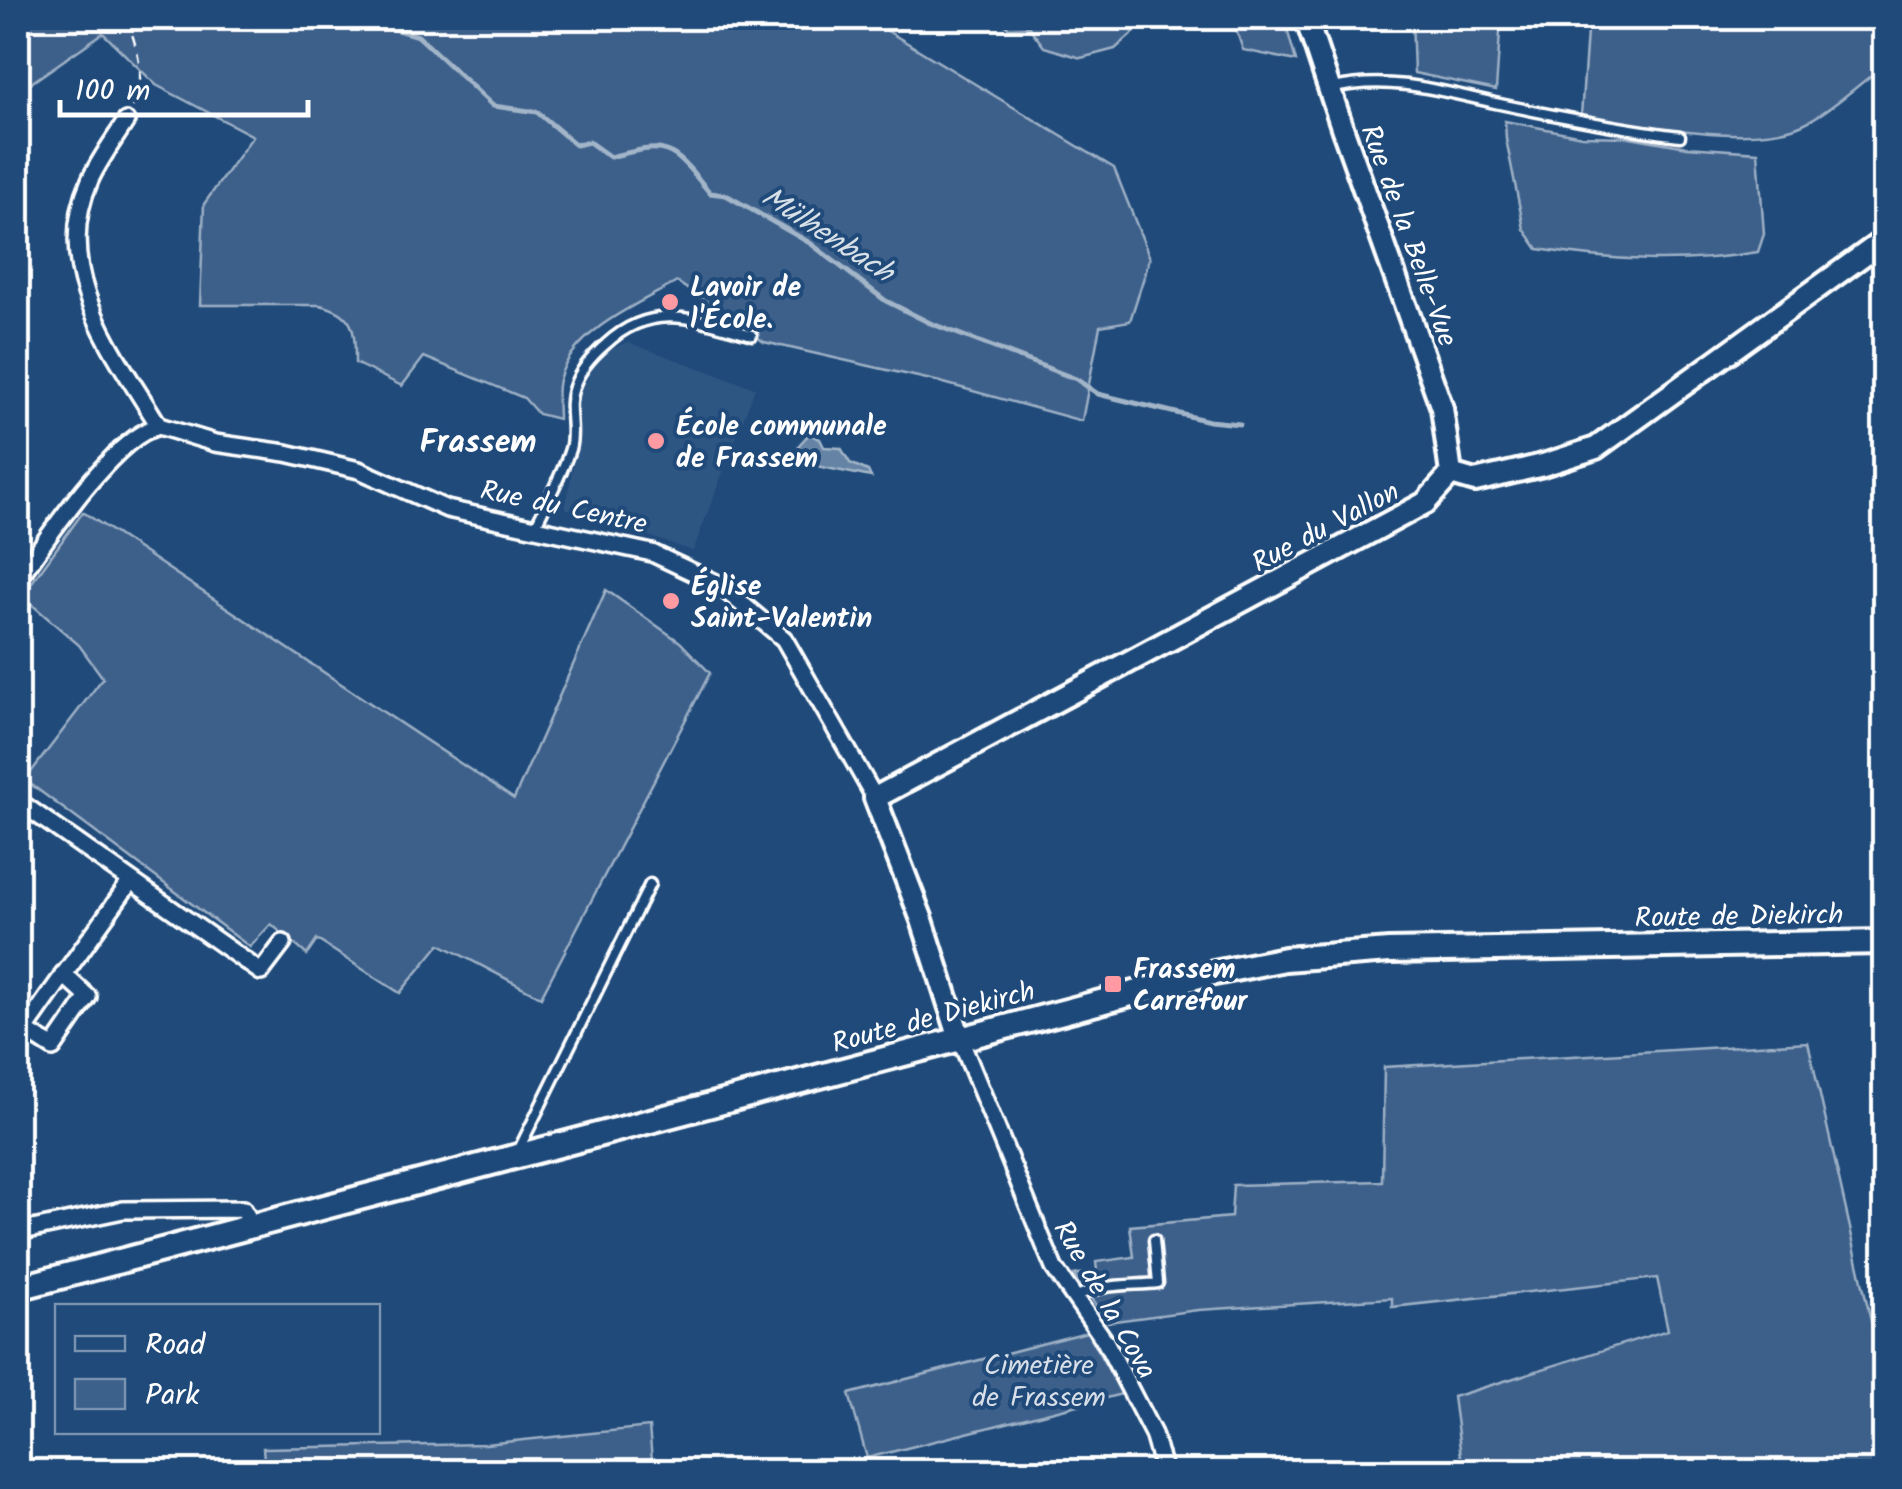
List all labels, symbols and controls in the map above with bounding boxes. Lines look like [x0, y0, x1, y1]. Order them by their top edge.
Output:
scale bar [60, 55, 308, 117]
text: 100 m [75, 68, 150, 116]
street label: Rue de la Belle-Vue [1347, 119, 1469, 354]
water label: Mülhenbach [751, 175, 905, 298]
place label: Lavoir de l'École. [690, 266, 801, 343]
marker: Lavoir de l'École. [659, 291, 681, 313]
place label: École communale de Frassem [676, 405, 887, 482]
district label: Frassem [420, 418, 536, 469]
marker: École communale de Frassem [645, 430, 667, 452]
street label: Rue du Centre [476, 469, 651, 548]
street label: Rue du Vallon [1244, 470, 1408, 586]
place label: Église Saint-Valentin [691, 565, 872, 642]
marker: Église Saint-Valentin [660, 590, 682, 612]
street label: Route de Diekirch [1634, 893, 1844, 942]
place label: Frassem Carrefour [1133, 948, 1249, 1025]
street label: Route de Diekirch [827, 970, 1040, 1067]
marker: Frassem Carrefour [1102, 973, 1124, 995]
street label: Rue de la Cova [1040, 1212, 1168, 1388]
legend [55, 1304, 380, 1434]
text: Road [145, 1322, 206, 1370]
park label: Cimetière de Frassem [972, 1344, 1106, 1421]
text: Park [145, 1372, 200, 1420]

